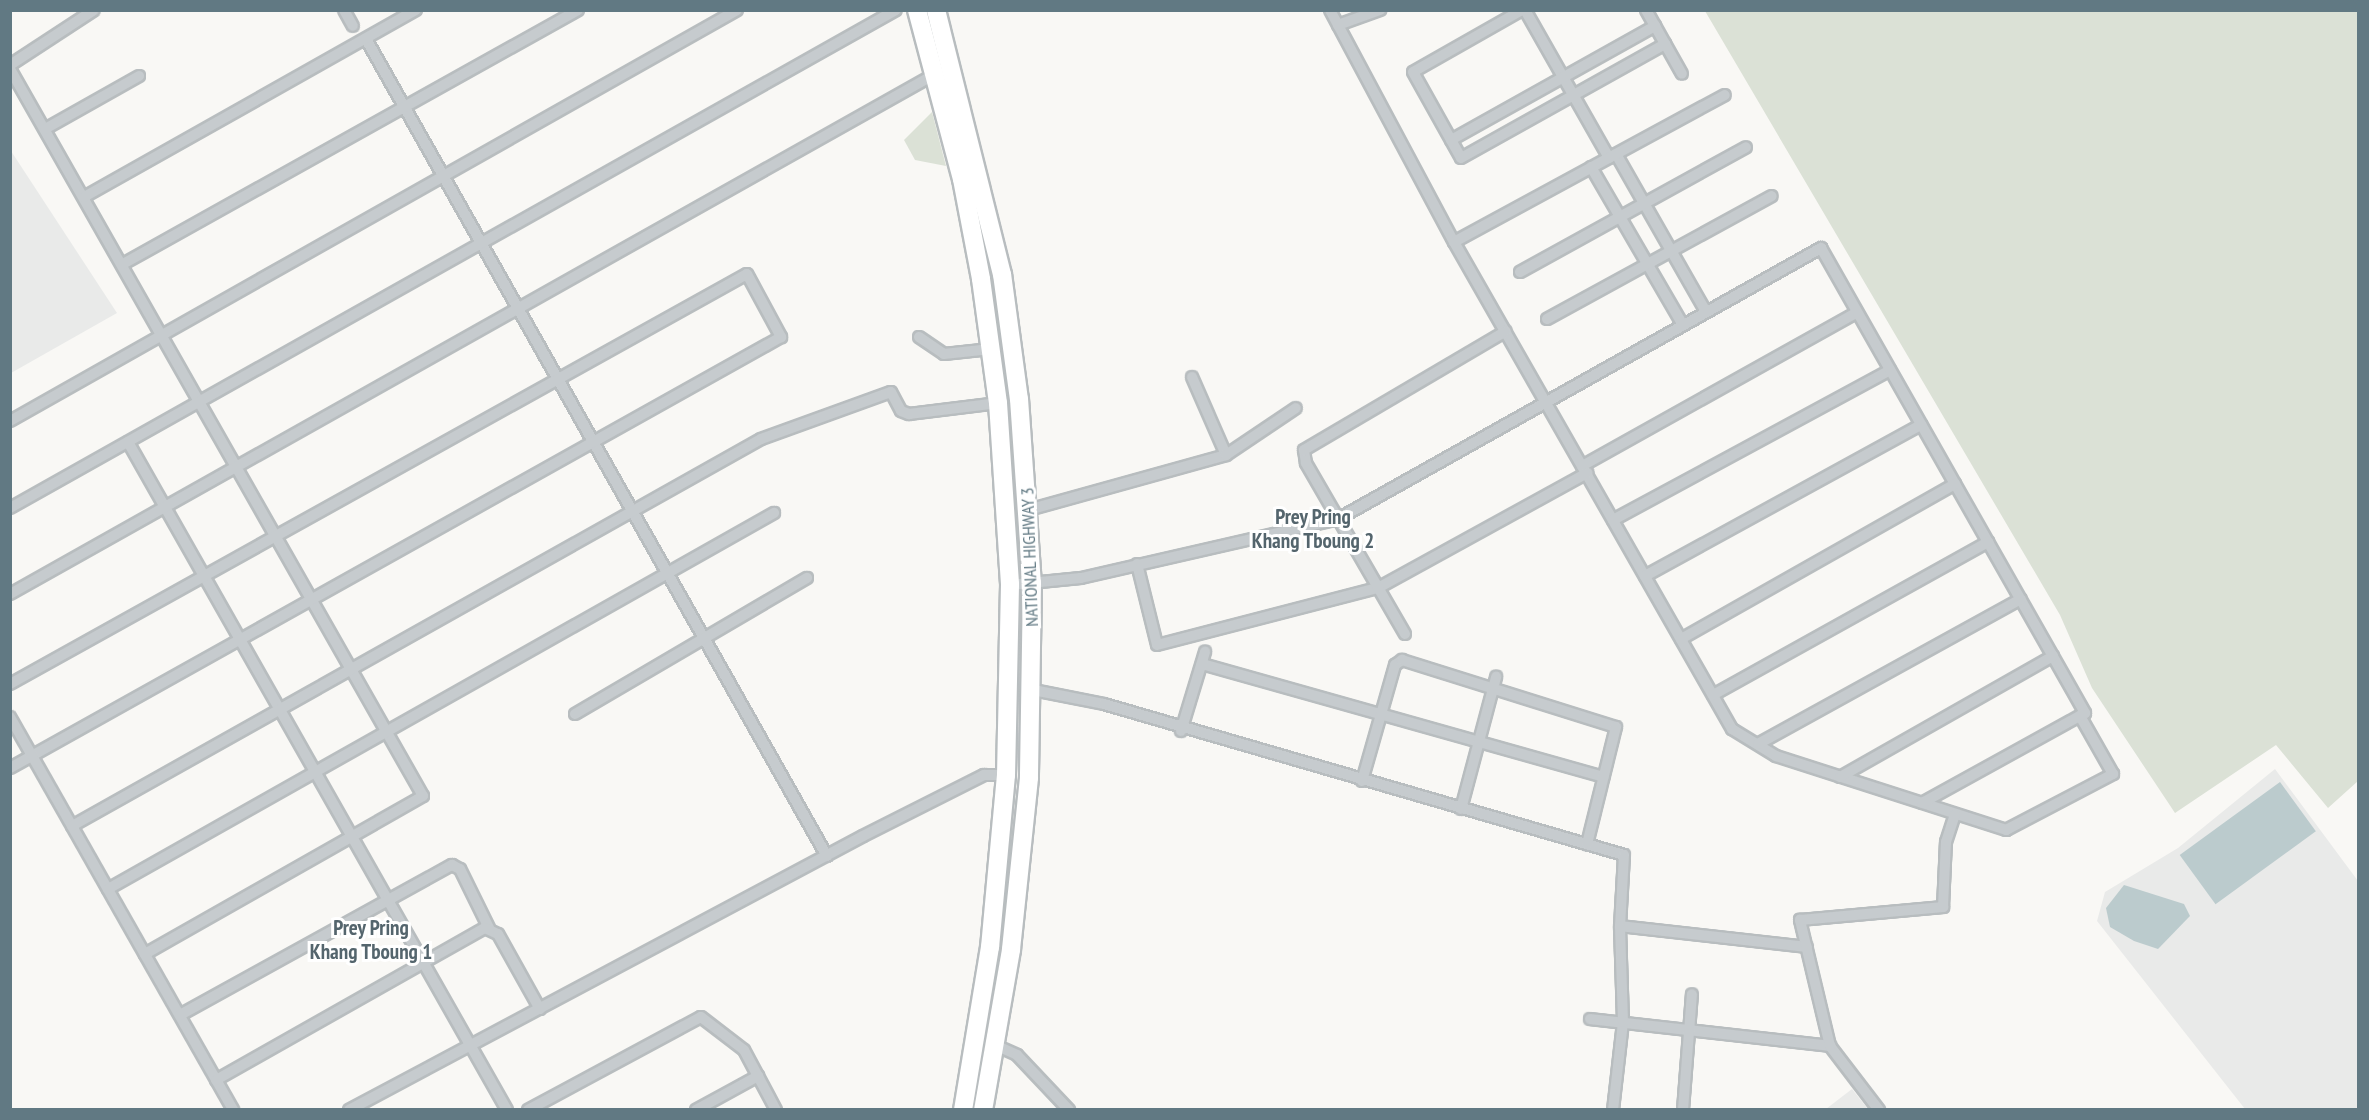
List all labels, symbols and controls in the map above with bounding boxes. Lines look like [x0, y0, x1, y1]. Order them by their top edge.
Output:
street label: NATIONAL HIGHWAY 3 [1017, 486, 1043, 628]
district label: Prey Pring Khang Tboung 2 [1251, 504, 1375, 554]
district label: Prey Pring Khang Tboung 1 [309, 915, 433, 965]

